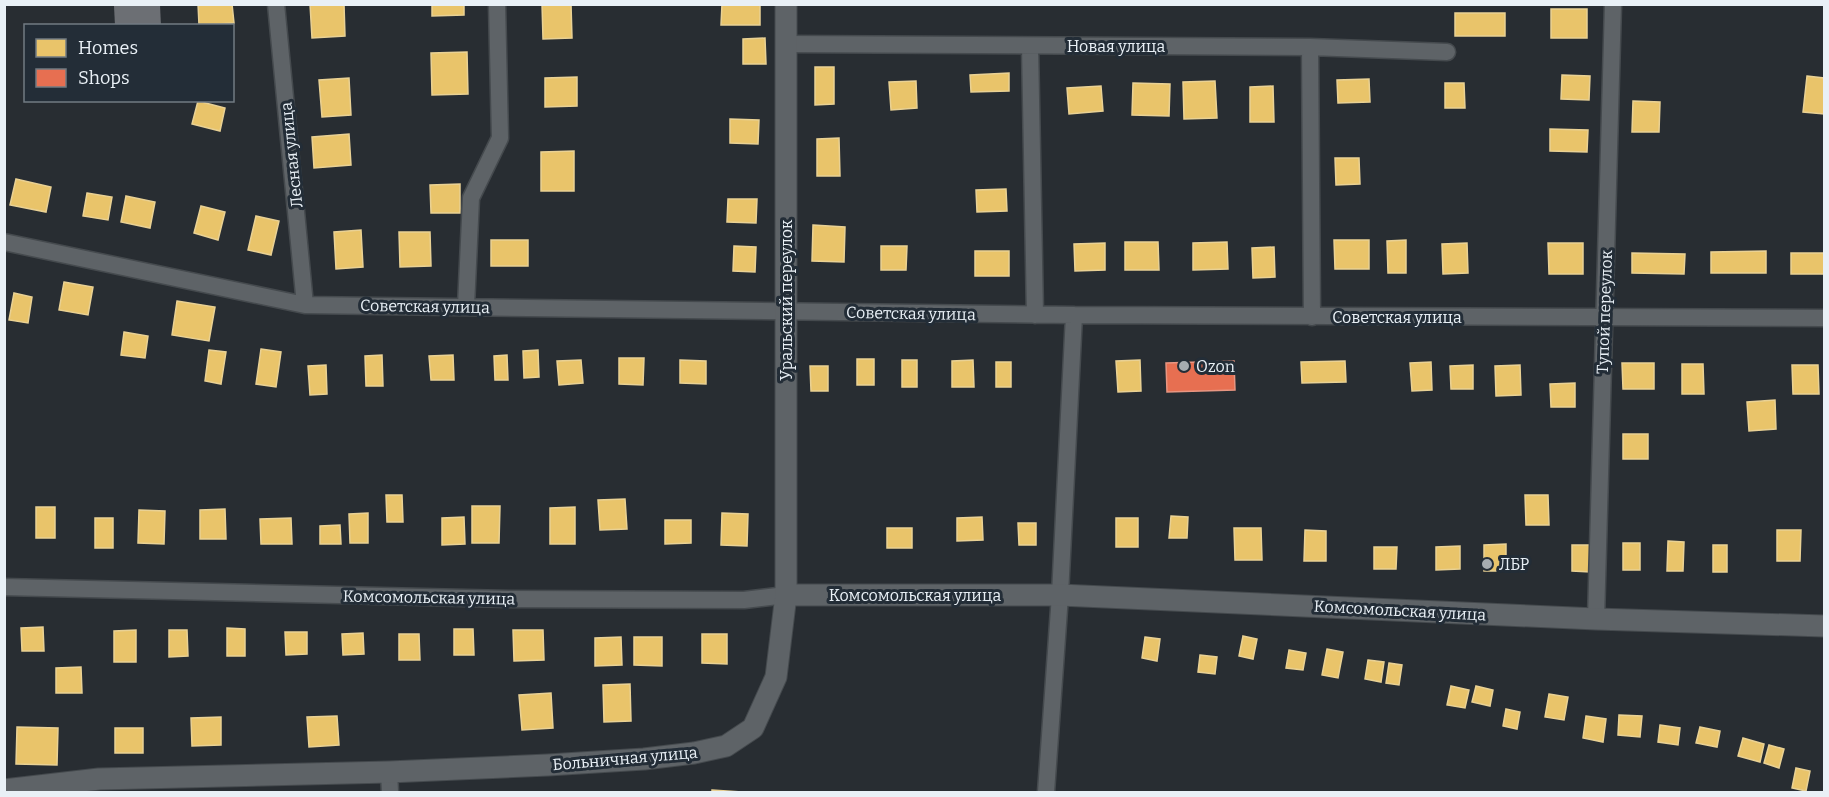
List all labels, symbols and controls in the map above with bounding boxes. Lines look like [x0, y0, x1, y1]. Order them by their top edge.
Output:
legend [24, 24, 234, 102]
text: Homes [78, 37, 138, 59]
street label: Новая улица [1067, 37, 1166, 56]
text: Shops [78, 67, 130, 89]
street label: Лесная улица [276, 101, 307, 209]
street label: Уральский переулок [777, 219, 796, 380]
street label: Тупой переулок [1593, 249, 1616, 374]
street label: Советская улица [360, 296, 490, 317]
street label: Советская улица [846, 303, 976, 324]
street label: Советская улица [1332, 308, 1462, 327]
place label: Ozon [1196, 357, 1235, 376]
marker: Ozon [1177, 359, 1191, 373]
place label: ЛБР [1499, 555, 1529, 574]
marker: ЛБР [1480, 557, 1494, 571]
street label: Комсомольская улица [343, 586, 516, 609]
street label: Комсомольская улица [829, 586, 1001, 605]
street label: Комсомольская улица [1313, 596, 1487, 625]
street label: Больничная улица [552, 743, 699, 774]

